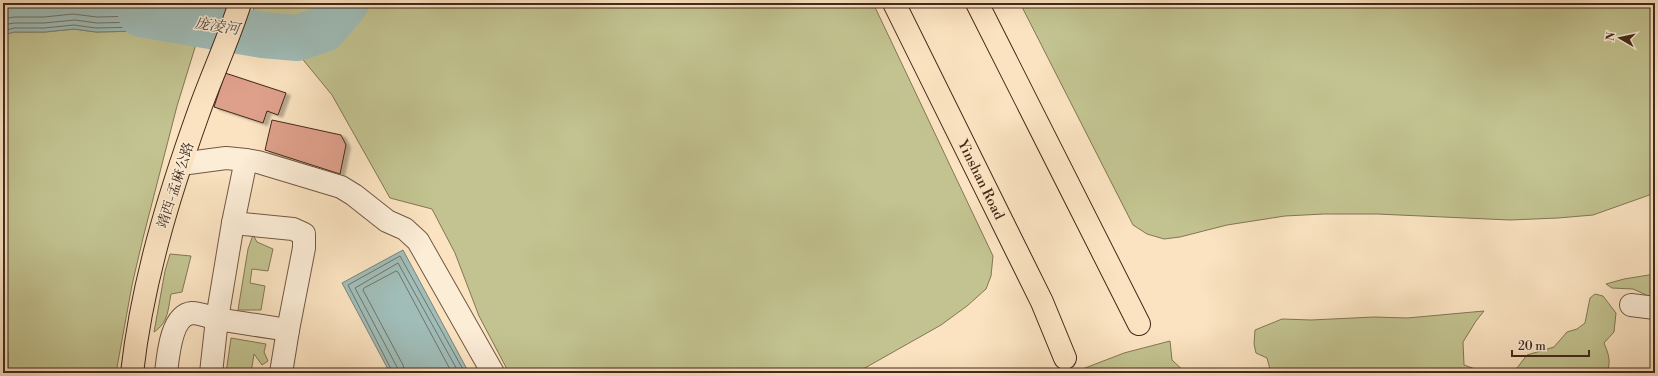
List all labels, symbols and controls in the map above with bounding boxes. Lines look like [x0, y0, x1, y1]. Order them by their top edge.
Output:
water label: 庞凌河 [193, 14, 244, 40]
north arrow [1600, 18, 1640, 58]
text: N [1604, 31, 1619, 42]
street label: Yinshan Road [953, 136, 1008, 223]
street label: 靖西-孟麻公路 [154, 140, 198, 231]
scale bar [1512, 332, 1589, 358]
text: 20 m [1518, 339, 1546, 354]

